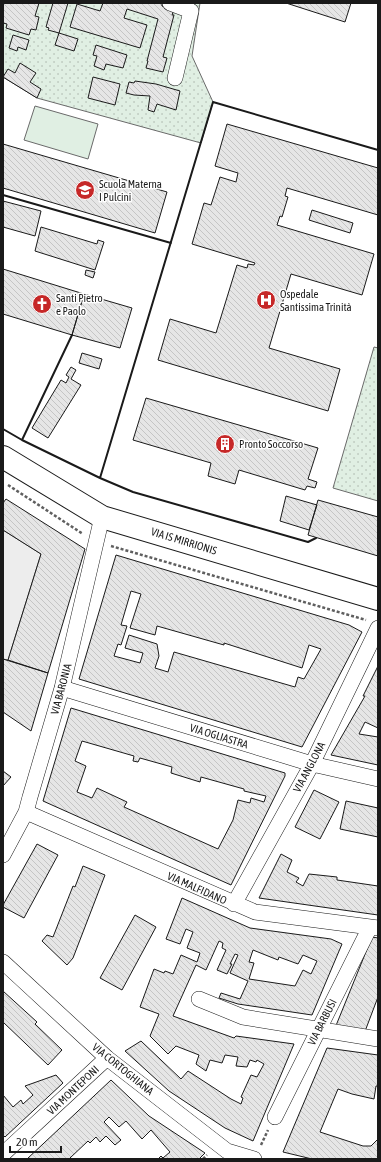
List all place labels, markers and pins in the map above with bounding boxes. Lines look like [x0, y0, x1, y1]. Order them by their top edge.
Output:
place label: Scuola Materna I Pulcini [99, 178, 162, 203]
school or university icon: Scuola Materna I Pulcini [74, 179, 96, 201]
place label: Ospedale Santissima Trinità [280, 288, 352, 313]
hospital icon: Ospedale Santissima Trinità [255, 289, 277, 311]
place label: Santi Pietro e Paolo [56, 292, 103, 317]
church icon: Santi Pietro e Paolo [31, 293, 53, 315]
building icon: Pronto Soccorso [214, 433, 236, 455]
place label: Pronto Soccorso [239, 438, 303, 450]

